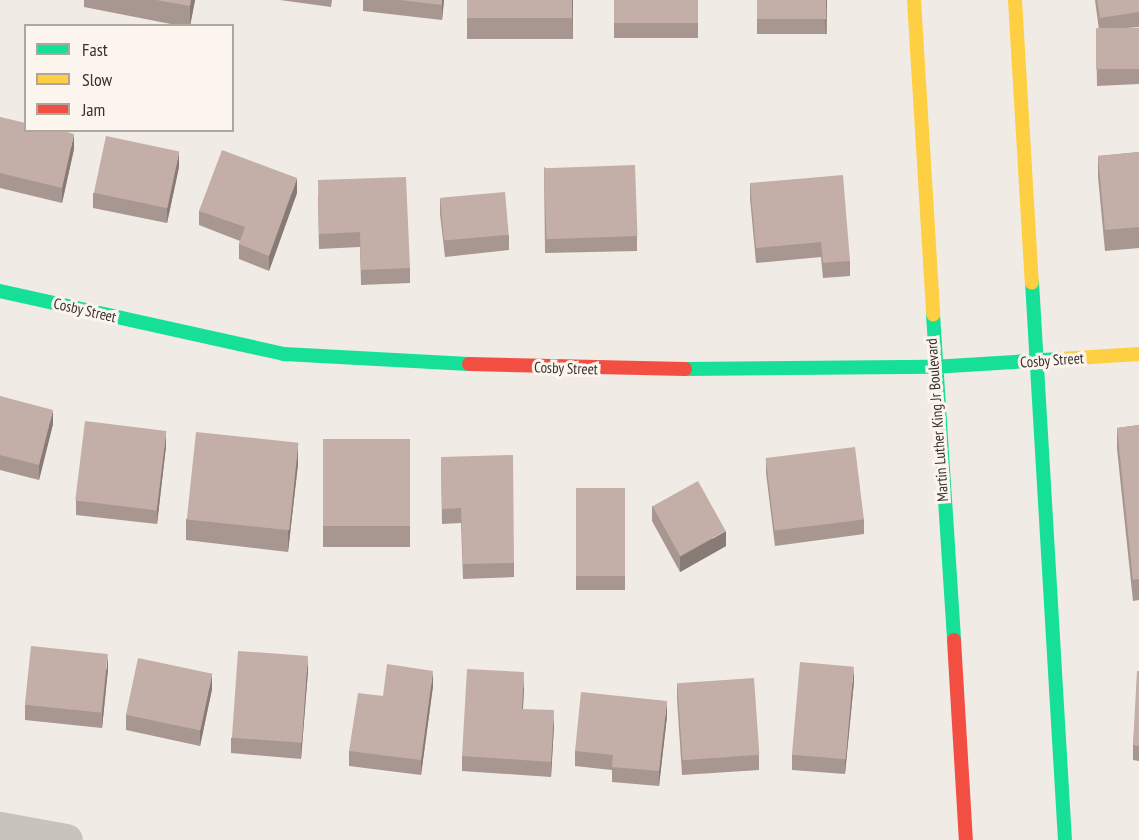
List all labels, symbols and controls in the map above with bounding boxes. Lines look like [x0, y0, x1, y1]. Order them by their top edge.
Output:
legend [24, 24, 234, 132]
text: Fast [82, 38, 108, 61]
text: Slow [82, 68, 112, 91]
text: Jam [82, 98, 105, 121]
street label: Cosby Street [52, 294, 118, 326]
street label: Martin Luther King Jr Boulevard [922, 338, 952, 502]
street label: Cosby Street [1019, 349, 1085, 371]
street label: Cosby Street [534, 358, 598, 378]

